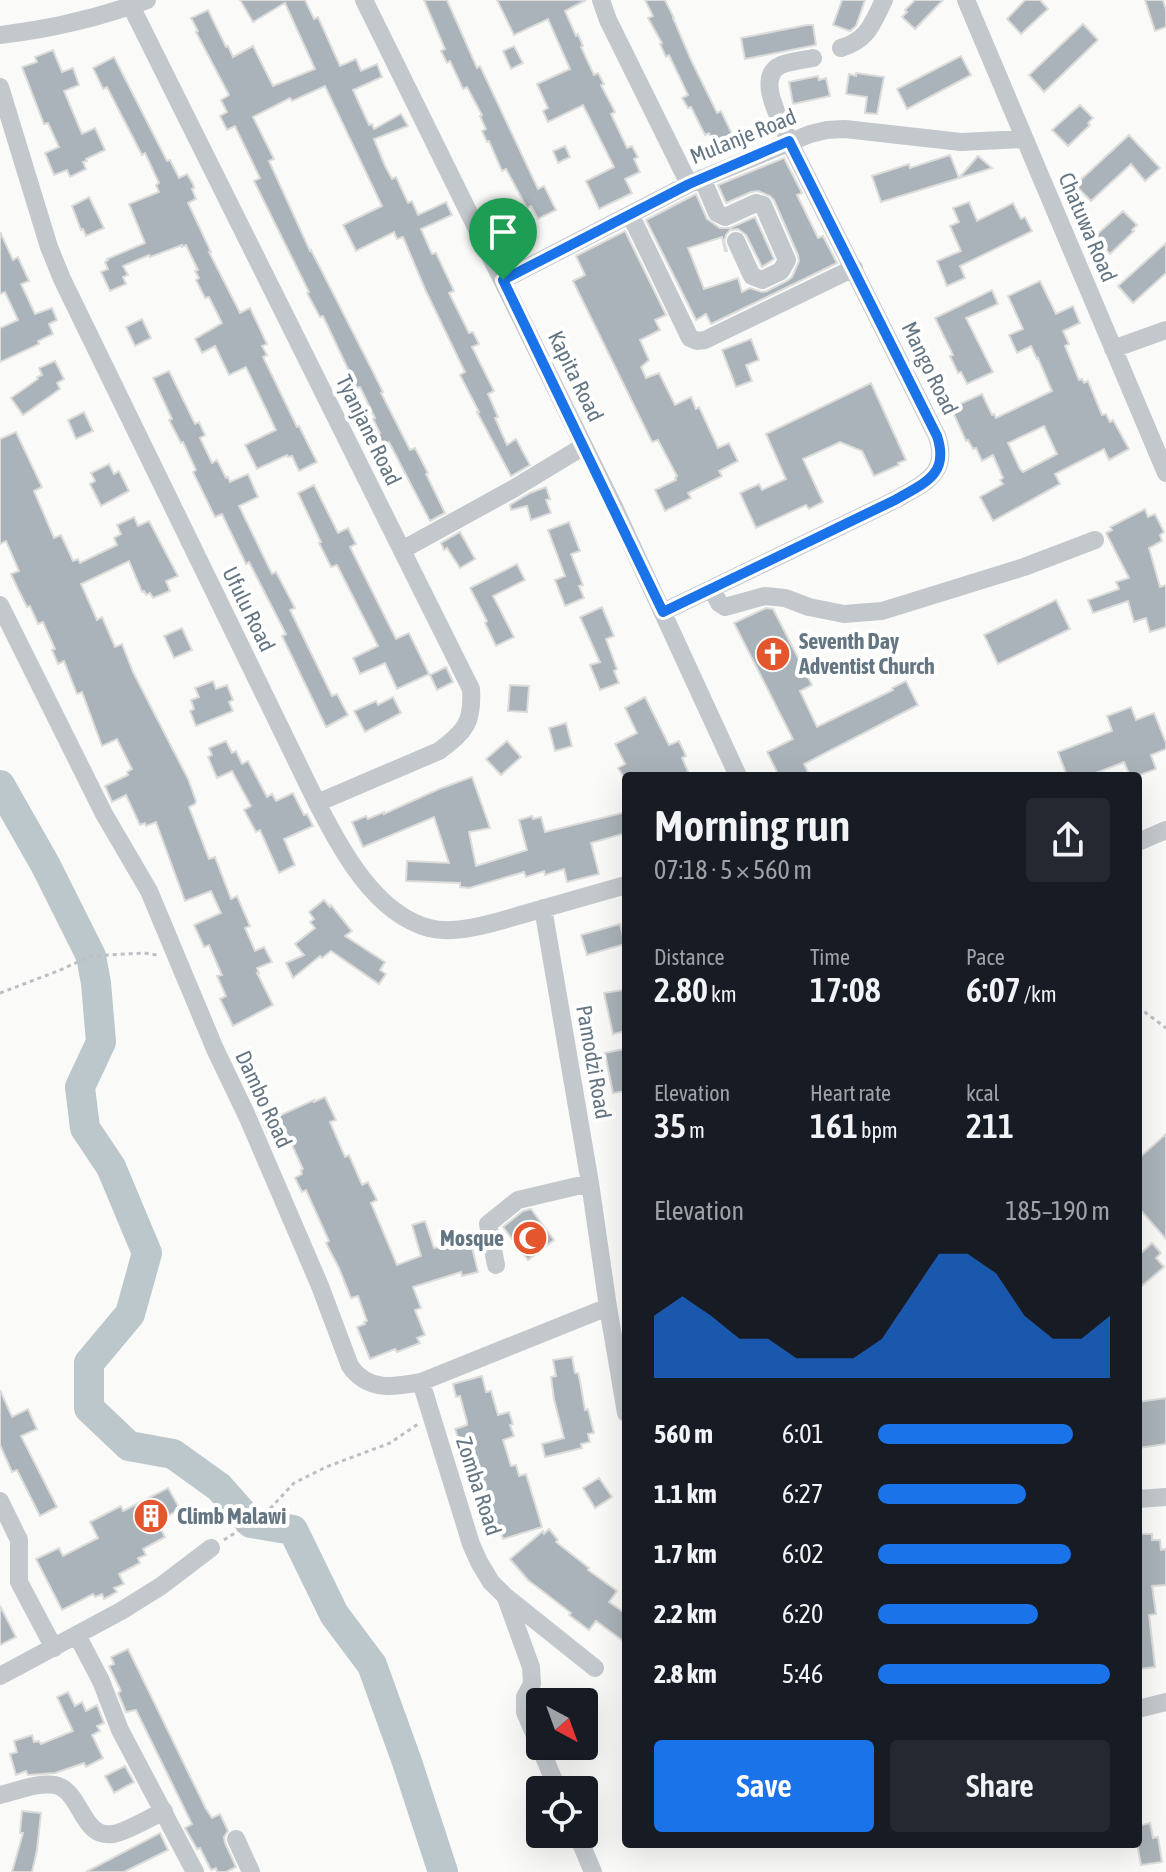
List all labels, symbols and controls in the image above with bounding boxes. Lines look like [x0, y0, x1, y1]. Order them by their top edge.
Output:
street label: Mulanje Road [686, 103, 800, 169]
street label: Chatuwa Road [1053, 169, 1123, 285]
pin [469, 198, 537, 280]
icon: arrive [481, 210, 525, 254]
street label: Mango Road [896, 317, 964, 419]
street label: Kapita Road [543, 326, 609, 426]
street label: Tyanjane Road [331, 371, 407, 489]
street label: Ufulu Road [217, 562, 281, 656]
place label: Seventh Day Adventist Church [798, 628, 935, 679]
church icon: Seventh Day Adventist Church [754, 635, 792, 673]
button: share [1026, 798, 1110, 882]
text: Morning run [654, 800, 850, 850]
text: 07:18 · 5 × 560 m [654, 855, 812, 885]
text: Distance [654, 944, 725, 970]
text: Time [810, 944, 850, 970]
text: Pace [966, 944, 1005, 970]
text: 2.80 [654, 970, 708, 1009]
text: 17:08 [810, 970, 881, 1009]
text: 6:07 [966, 970, 1021, 1009]
text: km [708, 981, 737, 1007]
text: /km [1021, 981, 1057, 1007]
street label: Pamodzi Road [571, 1003, 617, 1121]
street label: Dambo Road [230, 1046, 298, 1152]
text: Elevation [654, 1080, 730, 1106]
text: Heart rate [810, 1080, 891, 1106]
text: kcal [966, 1080, 999, 1106]
text: 35 [654, 1106, 686, 1145]
text: 161 [810, 1106, 858, 1145]
text: 211 [966, 1106, 1014, 1145]
text: m [686, 1117, 705, 1143]
text: bpm [858, 1117, 898, 1143]
text: Elevation [654, 1196, 744, 1226]
text: 185–190 m [1005, 1196, 1110, 1226]
mosque icon: Mosque [511, 1219, 549, 1257]
place label: Mosque [440, 1225, 504, 1251]
text: 560 m [654, 1419, 713, 1449]
text: 6:01 [782, 1419, 824, 1449]
street label: Zomba Road [451, 1434, 507, 1538]
text: 1.1 km [654, 1479, 717, 1509]
text: 6:27 [782, 1479, 823, 1509]
building icon: Climb Malawi [132, 1497, 170, 1535]
place label: Climb Malawi [177, 1503, 286, 1529]
text: 1.7 km [654, 1539, 717, 1569]
text: 6:02 [782, 1539, 824, 1569]
text: 2.2 km [654, 1599, 717, 1629]
text: 6:20 [782, 1599, 823, 1629]
text: 2.8 km [654, 1659, 717, 1689]
text: 5:46 [782, 1659, 823, 1689]
north arrow [526, 1688, 598, 1760]
map controls [526, 1688, 598, 1848]
button: Save [654, 1740, 874, 1832]
button: Share [890, 1740, 1110, 1832]
button: locate [526, 1776, 598, 1848]

